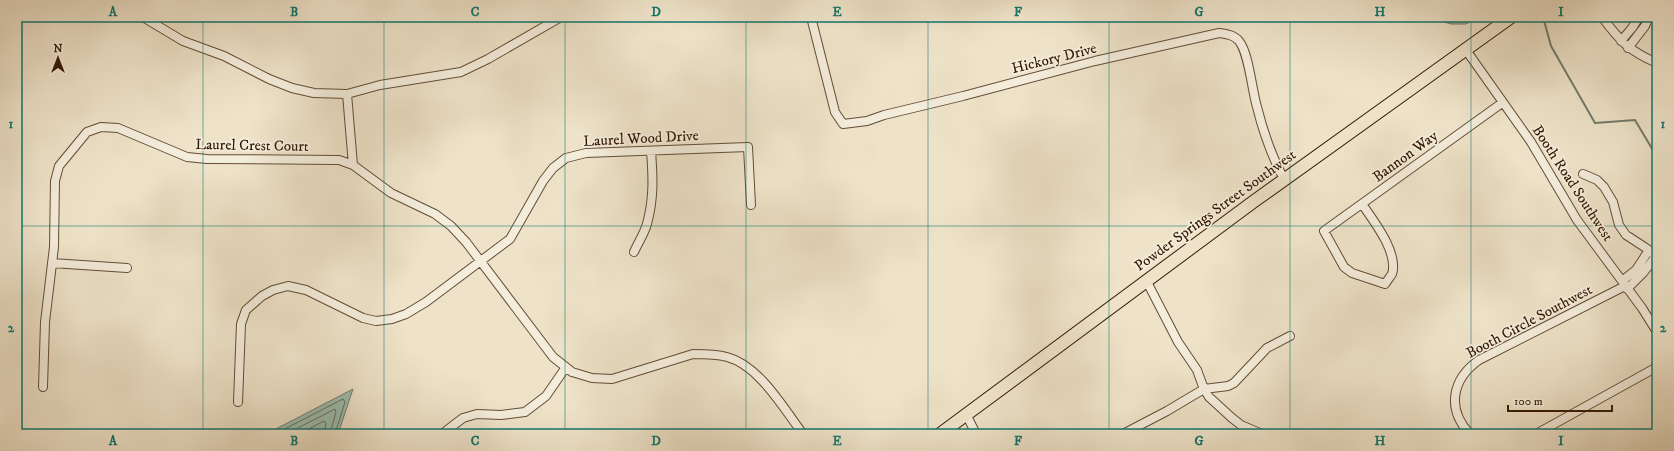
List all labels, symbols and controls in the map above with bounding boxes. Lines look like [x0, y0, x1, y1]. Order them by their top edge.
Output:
text: A [108, 4, 118, 20]
text: B [290, 4, 298, 20]
text: C [471, 4, 480, 20]
text: D [651, 4, 661, 20]
text: E [832, 4, 842, 20]
text: F [1014, 4, 1023, 20]
text: G [1194, 4, 1204, 20]
text: H [1375, 4, 1386, 20]
text: I [1558, 4, 1564, 20]
north arrow [38, 38, 78, 78]
street label: Hickory Drive [1010, 39, 1099, 78]
text: N [53, 42, 63, 56]
text: 1 [9, 116, 14, 132]
text: 1 [1661, 116, 1666, 132]
street label: Booth Road Southwest [1528, 122, 1617, 245]
street label: Laurel Wood Drive [583, 126, 699, 151]
street label: Bannon Way [1369, 126, 1442, 186]
street label: Laurel Crest Court [195, 135, 309, 156]
street label: Powder Springs Street Southwest [1131, 145, 1300, 275]
street label: Booth Circle Southwest [1463, 280, 1596, 363]
text: 2 [8, 320, 15, 336]
text: 2 [1660, 320, 1667, 336]
scale bar [1508, 387, 1612, 413]
text: 100 m [1514, 394, 1543, 409]
text: A [108, 433, 118, 449]
text: B [290, 433, 298, 449]
text: C [471, 433, 480, 449]
text: D [651, 433, 661, 449]
text: E [832, 433, 842, 449]
text: F [1014, 433, 1023, 449]
text: G [1194, 433, 1204, 449]
text: H [1375, 433, 1386, 449]
text: I [1558, 433, 1564, 449]

